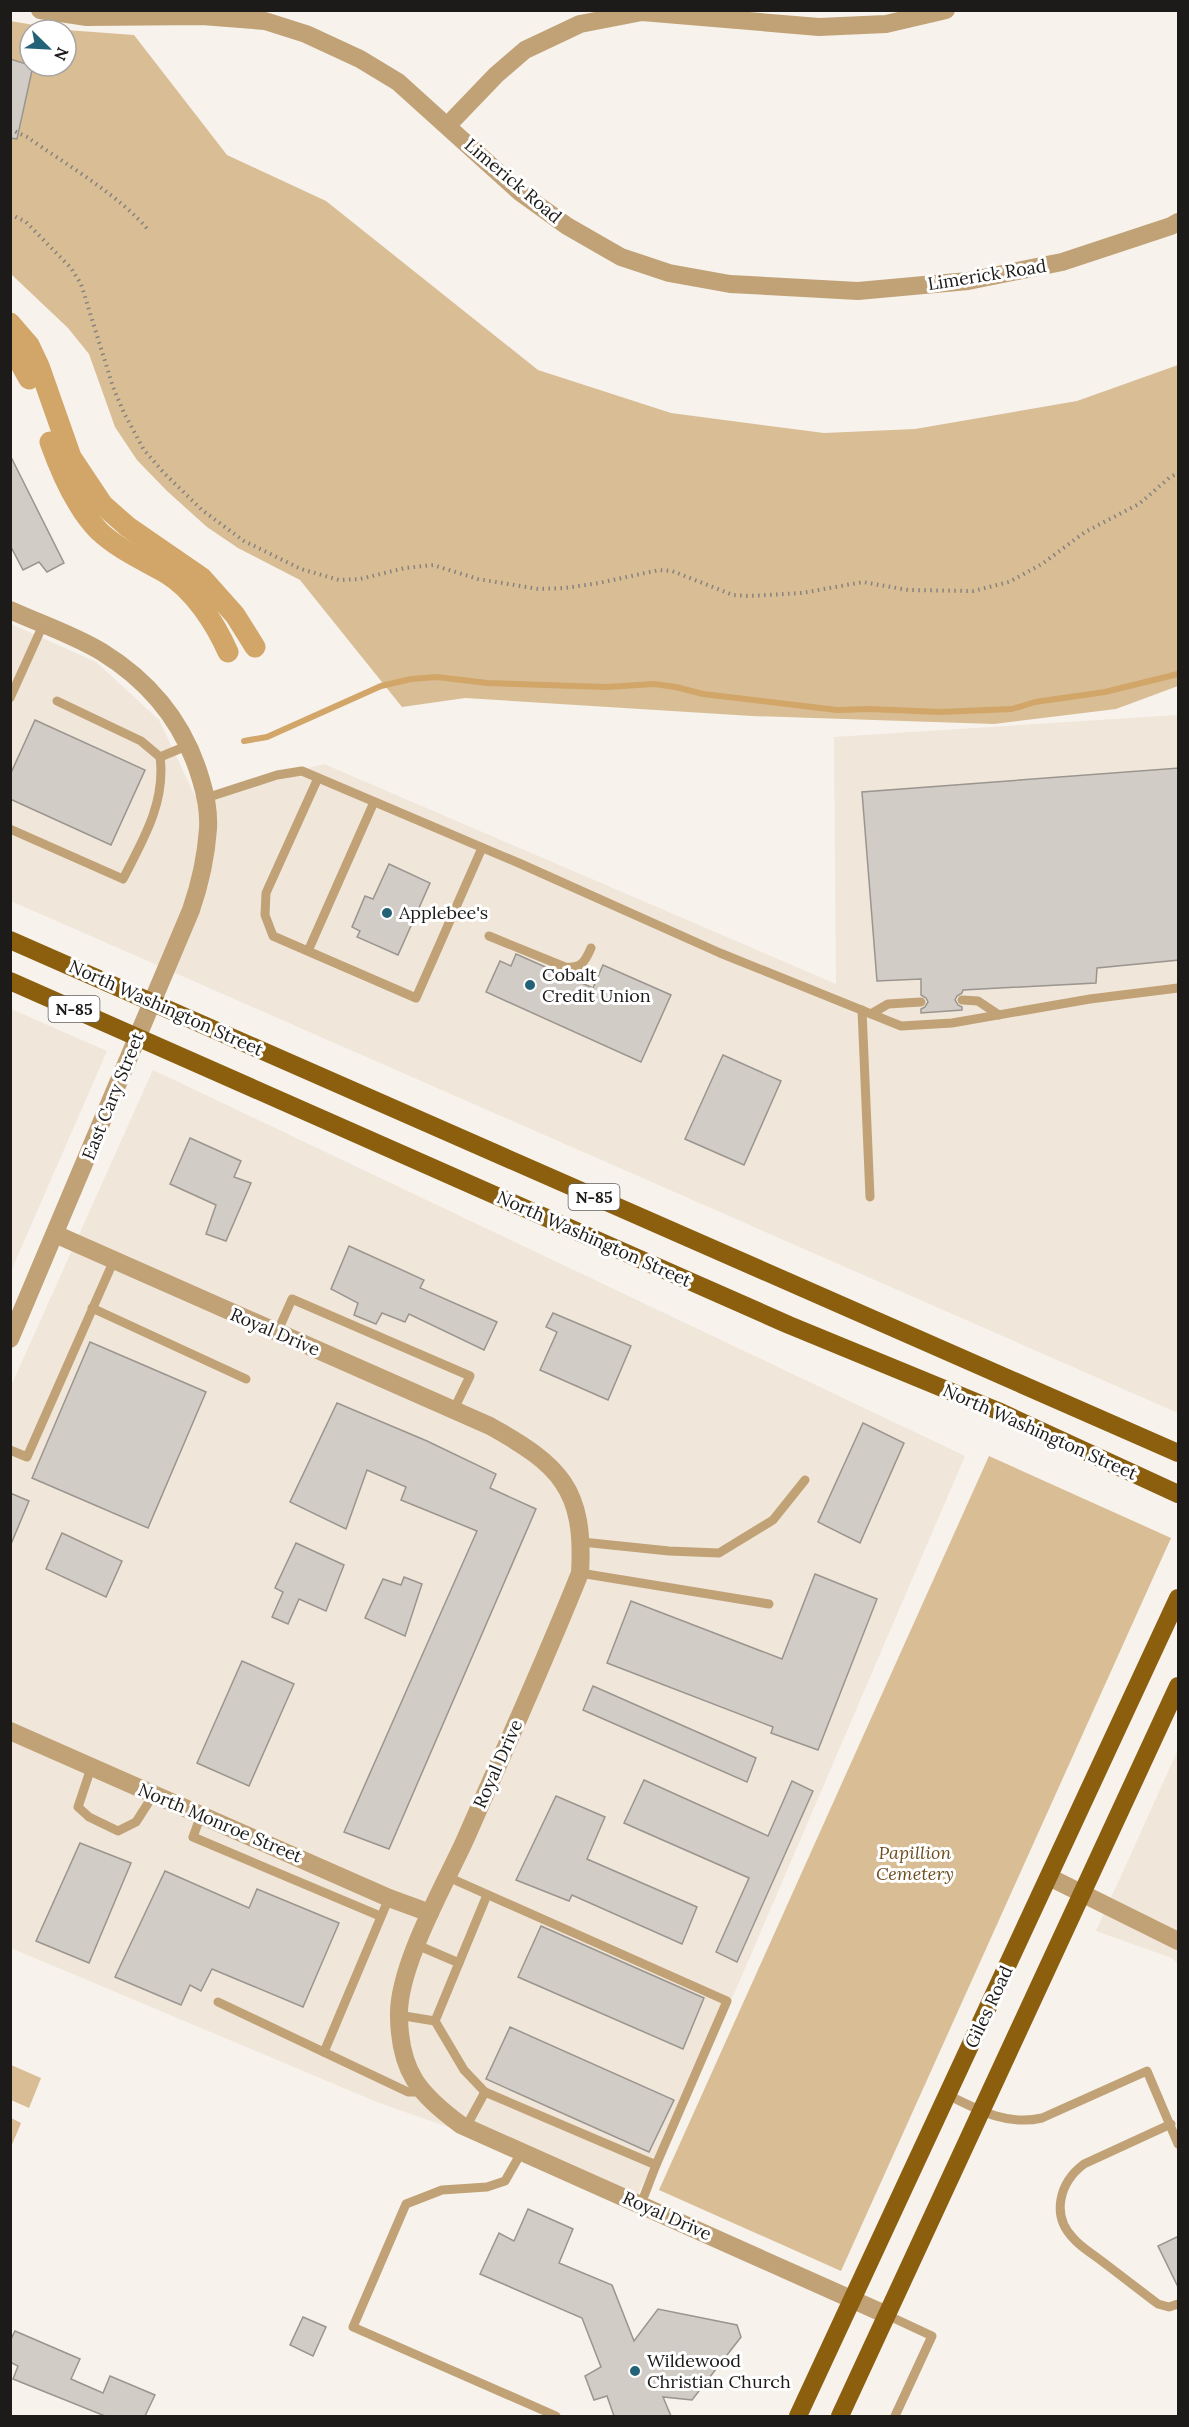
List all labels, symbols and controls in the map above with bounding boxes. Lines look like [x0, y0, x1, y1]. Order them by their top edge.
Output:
north arrow [18, 18, 78, 78]
text: N [50, 44, 73, 64]
street label: Limerick Road [460, 133, 567, 228]
street label: Limerick Road [926, 254, 1048, 295]
place label: Applebee's [398, 901, 488, 924]
marker: Applebee's [380, 906, 394, 920]
street label: North Washington Street [66, 954, 267, 1061]
place label: Cobalt Credit Union [542, 963, 651, 1007]
marker: Cobalt Credit Union [523, 978, 537, 992]
road number: N-85 [48, 996, 100, 1022]
street label: East Cary Street [76, 1029, 149, 1163]
road number: N-85 [568, 1184, 620, 1210]
street label: North Washington Street [494, 1185, 695, 1292]
street label: Royal Drive [227, 1302, 324, 1361]
street label: North Washington Street [940, 1378, 1141, 1485]
street label: Royal Drive [468, 1716, 527, 1812]
street label: North Monroe Street [135, 1778, 306, 1868]
park label: Papillion Cemetery [876, 1841, 954, 1885]
street label: Giles Road [959, 1962, 1018, 2052]
street label: Royal Drive [619, 2186, 715, 2245]
place label: Wildewood Christian Church [647, 2349, 791, 2393]
marker: Wildewood Christian Church [628, 2364, 642, 2378]

